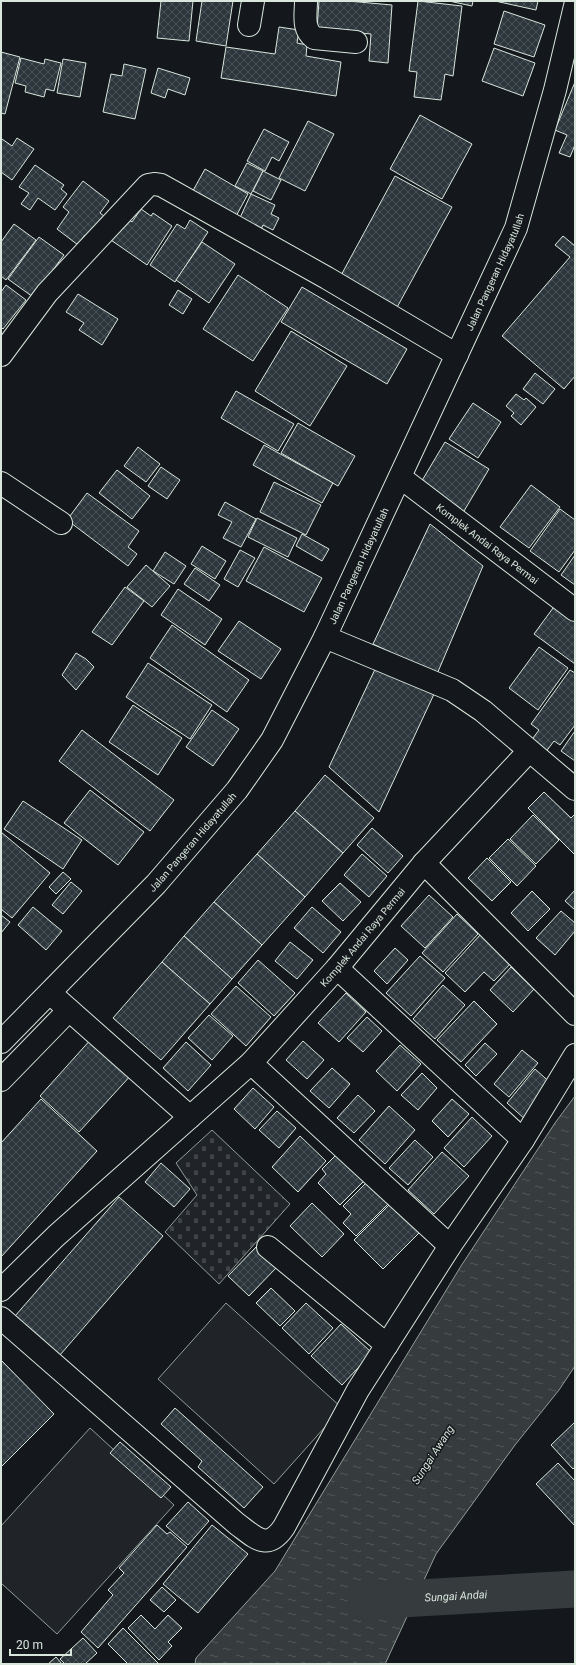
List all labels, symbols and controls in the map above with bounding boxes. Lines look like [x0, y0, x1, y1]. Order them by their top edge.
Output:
street label: Jalan Pangeran Hidayatullah [464, 212, 525, 332]
street label: Komplek Andai Raya Permai [434, 501, 541, 586]
street label: Jalan Pangeran Hidayatullah [326, 506, 390, 626]
street label: Jalan Pangeran Hidayatullah [147, 790, 238, 893]
street label: Komplek Andai Raya Permai [318, 885, 407, 988]
water label: Sungai Awang [409, 1423, 457, 1487]
water label: Sungai Andai [424, 1588, 488, 1604]
scale bar [10, 1631, 71, 1657]
text: 20 m [16, 1638, 43, 1652]

